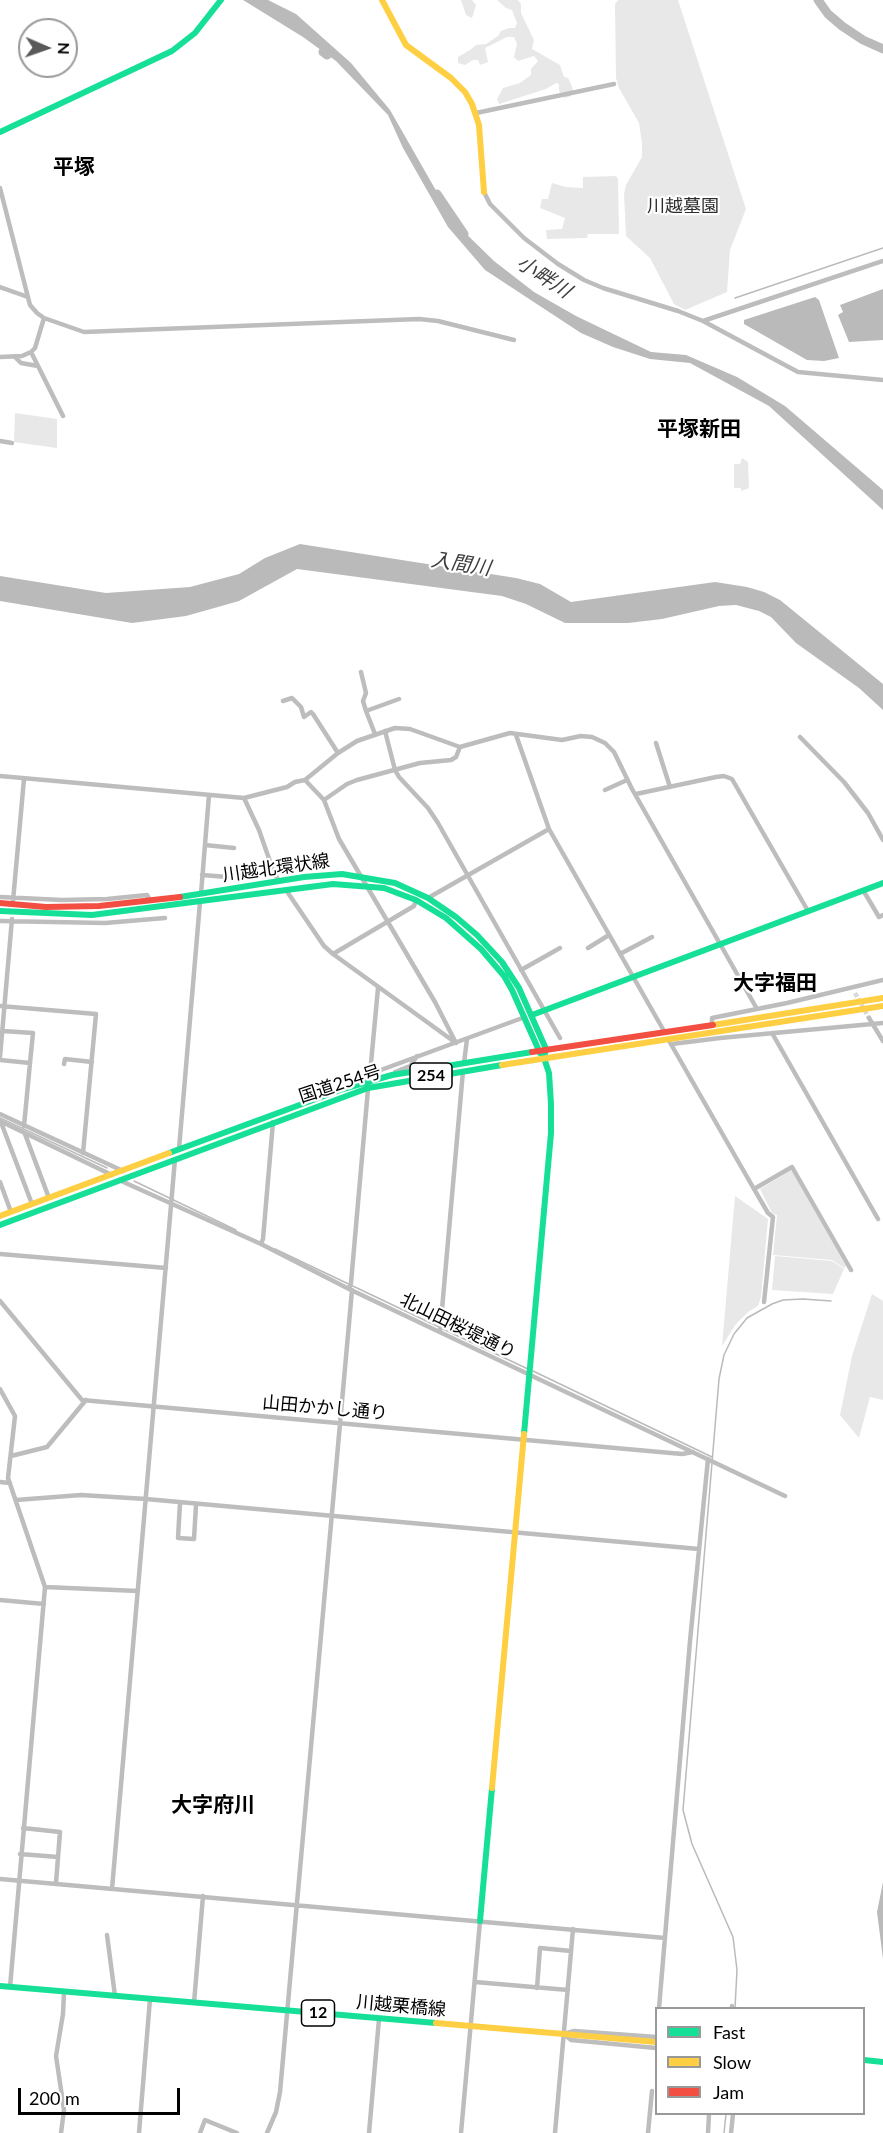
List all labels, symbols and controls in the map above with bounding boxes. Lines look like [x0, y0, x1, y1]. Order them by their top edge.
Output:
north arrow [18, 18, 78, 78]
text: N [55, 42, 74, 55]
district label: 平塚 [53, 154, 95, 180]
park label: 川越墓園 [647, 195, 719, 217]
water label: 小畔川 [512, 251, 576, 303]
district label: 平塚新田 [657, 416, 741, 442]
water label: 入間川 [429, 547, 493, 581]
street label: 川越北環状線 [221, 850, 331, 886]
district label: 大字福田 [733, 970, 817, 996]
street label: 国道254号 [296, 1061, 384, 1107]
road number: 254 [410, 1063, 452, 1089]
street label: 北山田桜堤通り [397, 1289, 519, 1363]
street label: 山田かかし通り [261, 1392, 389, 1424]
district label: 大字府川 [171, 1792, 255, 1818]
street label: 川越栗橋線 [355, 1991, 447, 2021]
road number: 12 [302, 2000, 334, 2026]
legend [655, 2007, 865, 2115]
text: Fast [713, 2021, 745, 2043]
text: Slow [713, 2051, 751, 2073]
scale bar [21, 2076, 183, 2114]
text: Jam [713, 2081, 744, 2103]
text: 200 m [29, 2087, 80, 2109]

